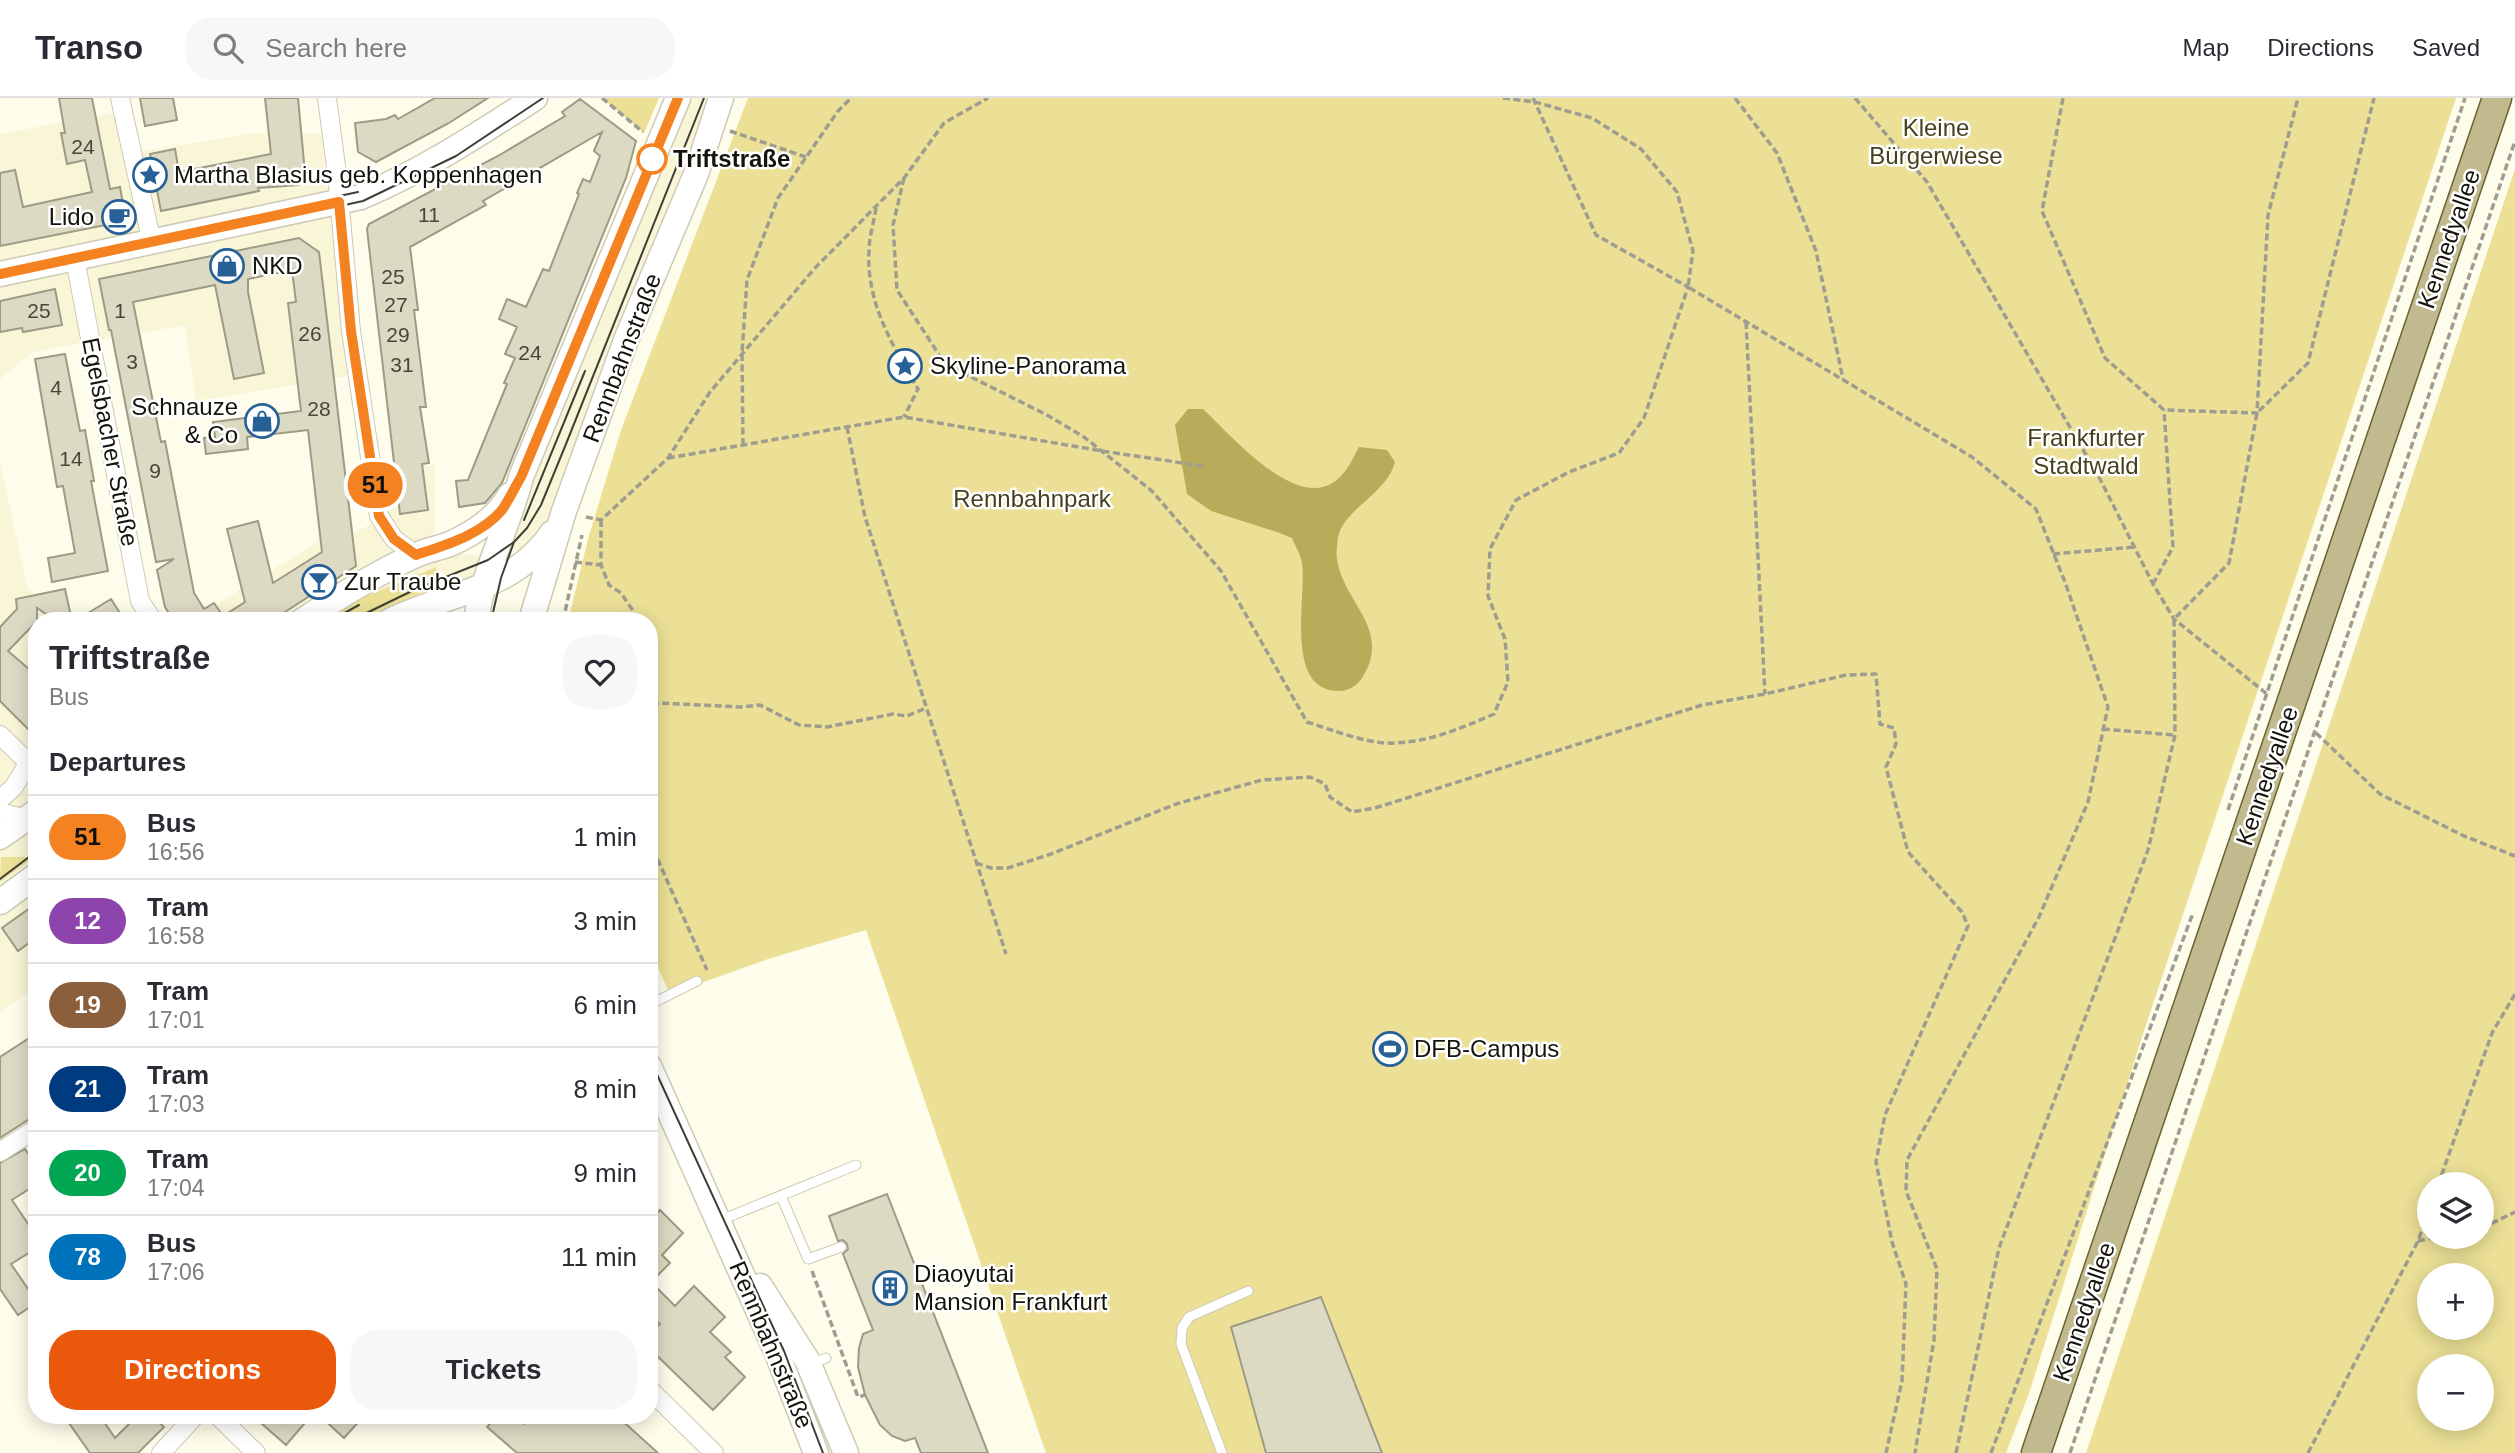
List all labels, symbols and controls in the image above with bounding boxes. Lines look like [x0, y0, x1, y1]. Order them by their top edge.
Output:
search box [185, 17, 675, 80]
text: Transo [35, 29, 143, 66]
icon: search [209, 29, 247, 67]
text: Search here [265, 33, 407, 63]
text: Map [2183, 34, 2229, 61]
text: Directions [2267, 34, 2374, 61]
text: Saved [2412, 34, 2480, 61]
park label: Kleine Bürgerwiese [1869, 114, 2003, 169]
house number: 24 [71, 135, 95, 158]
marker: Triftstraße [637, 144, 667, 174]
place label: Triftstraße [673, 145, 790, 172]
place icon: Martha Blasius geb. Koppenhagen [131, 156, 169, 194]
place label: Martha Blasius geb. Koppenhagen [174, 161, 542, 188]
street label: Kennedyallee [2412, 166, 2485, 312]
cafe icon: Lido [100, 198, 138, 236]
place label: Lido [49, 203, 94, 230]
house number: 11 [418, 203, 440, 226]
shop icon: NKD [208, 247, 246, 285]
place label: NKD [252, 252, 303, 279]
house number: 25 [381, 265, 405, 288]
street label: Rennbahnstraße [577, 270, 666, 446]
house number: 27 [384, 293, 408, 316]
house number: 25 [27, 299, 51, 322]
house number: 1 [114, 299, 126, 322]
house number: 26 [298, 322, 322, 345]
house number: 29 [386, 323, 410, 346]
street label: Egelsbacher Straße [77, 335, 144, 549]
house number: 24 [518, 341, 542, 364]
place icon: Skyline-Panorama [886, 347, 924, 385]
house number: 3 [126, 350, 138, 373]
place label: Skyline-Panorama [930, 352, 1127, 379]
house number: 31 [390, 353, 414, 376]
house number: 4 [50, 376, 62, 399]
place label: Schnauze & Co [131, 393, 238, 448]
house number: 28 [307, 397, 331, 420]
shop icon: Schnauze & Co [243, 402, 281, 440]
park label: Frankfurter Stadtwald [2027, 424, 2145, 479]
house number: 14 [59, 447, 83, 470]
house number: 9 [149, 459, 161, 482]
line badge: 51 [344, 462, 406, 508]
text: 51 [362, 471, 388, 498]
park label: Rennbahnpark [953, 485, 1112, 512]
bar icon: Zur Traube [300, 563, 338, 601]
place label: Zur Traube [344, 568, 461, 595]
button: heart [563, 635, 637, 709]
text: Triftstraße [49, 639, 210, 676]
text: Bus [49, 684, 89, 710]
street label: Kennedyallee [2230, 703, 2303, 849]
text: Departures [49, 747, 186, 777]
text: Bus [147, 808, 196, 838]
text: 1 min [573, 822, 637, 852]
text: 51 [74, 823, 101, 850]
text: 16:56 [147, 839, 205, 865]
text: Tram [147, 892, 209, 922]
text: 3 min [573, 906, 637, 936]
text: 12 [74, 907, 101, 934]
text: 16:58 [147, 923, 205, 949]
text: Tram [147, 976, 209, 1006]
text: 6 min [573, 990, 637, 1020]
text: 19 [74, 991, 101, 1018]
text: 17:01 [147, 1007, 205, 1033]
sports icon: DFB-Campus [1371, 1030, 1409, 1068]
place label: DFB-Campus [1414, 1035, 1559, 1062]
text: Tram [147, 1060, 209, 1090]
text: 8 min [573, 1074, 637, 1104]
text: 21 [74, 1075, 101, 1102]
text: 17:03 [147, 1091, 205, 1117]
text: Tram [147, 1144, 209, 1174]
text: 9 min [573, 1158, 637, 1188]
text: 20 [74, 1159, 101, 1186]
map controls [2417, 1172, 2494, 1431]
button: layers [2417, 1172, 2494, 1249]
text: 17:04 [147, 1175, 205, 1201]
text: Bus [147, 1228, 196, 1258]
street label: Kennedyallee [2047, 1239, 2120, 1385]
text: 11 min [561, 1242, 637, 1272]
text: 78 [74, 1243, 101, 1270]
street label: Rennbahnstraße [724, 1257, 819, 1432]
text: 17:06 [147, 1259, 205, 1285]
place label: Diaoyutai Mansion Frankfurt [914, 1260, 1108, 1315]
button: + [2417, 1263, 2494, 1340]
building icon: Diaoyutai Mansion Frankfurt [871, 1269, 909, 1307]
button: Directions [49, 1330, 336, 1410]
button: Tickets [350, 1330, 637, 1410]
button: − [2417, 1354, 2494, 1431]

